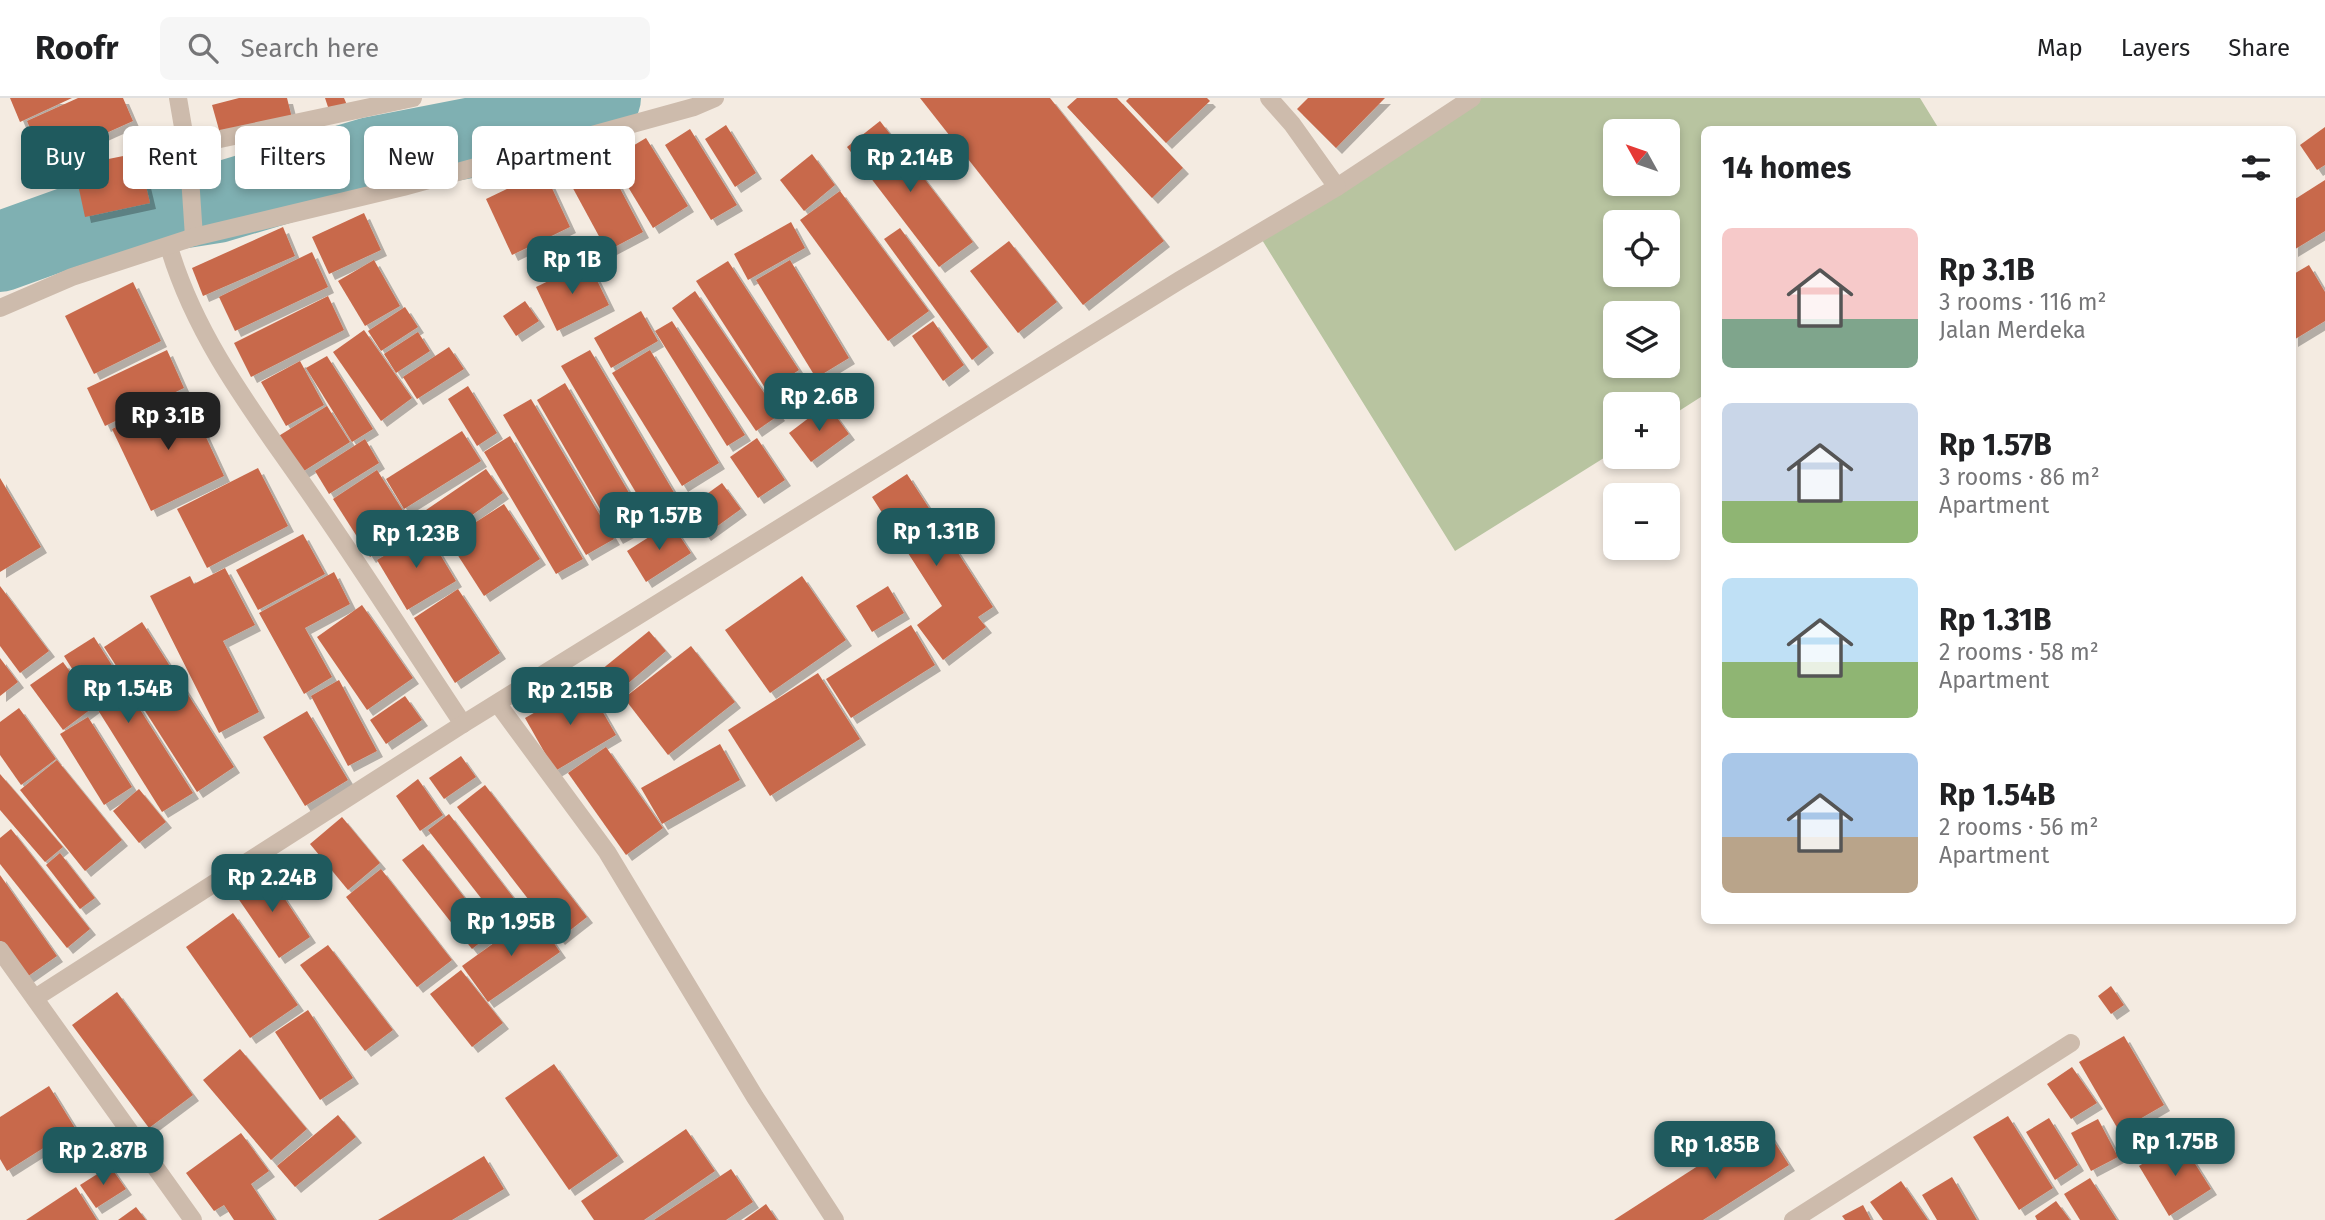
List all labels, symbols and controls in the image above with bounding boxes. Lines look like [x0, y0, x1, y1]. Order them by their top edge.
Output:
search box [160, 17, 650, 80]
text: Roofr [35, 28, 118, 68]
icon: search [184, 29, 222, 67]
text: Search here [240, 33, 379, 64]
text: Map [2037, 34, 2083, 62]
text: Layers [2121, 34, 2190, 62]
text: Share [2228, 34, 2290, 62]
north arrow [1603, 119, 1680, 196]
map controls [1603, 119, 1680, 560]
chip: Buy [21, 126, 109, 189]
chip: Rent [123, 126, 221, 189]
chip: Filters [235, 126, 350, 189]
chip: New [364, 126, 458, 189]
chip: Apartment [472, 126, 635, 189]
pin: Rp 2.14B [838, 134, 982, 194]
text: Rp 2.14B [867, 143, 953, 171]
icon: filters [2237, 149, 2275, 187]
text: 14 homes [1722, 150, 1851, 186]
button: locate [1603, 210, 1680, 287]
pin: Rp 1B [523, 236, 621, 296]
text: Rp 1B [543, 245, 601, 273]
text: Rp 3.1B [1939, 252, 2035, 288]
icon: home [1778, 256, 1862, 340]
text: 3 rooms · 116 m² [1939, 288, 2107, 316]
button: layers [1603, 301, 1680, 378]
text: Jalan Merdeka [1939, 316, 2086, 344]
pin: Rp 2.6B [754, 374, 884, 433]
text: Rp 2.6B [780, 382, 858, 410]
pin: Rp 3.1B [103, 392, 233, 452]
button: + [1603, 392, 1680, 469]
text: Rp 3.1B [131, 401, 205, 429]
text: Rp 1.57B [1939, 427, 2052, 463]
icon: home [1778, 431, 1862, 515]
text: 3 rooms · 86 m² [1939, 463, 2100, 491]
button: − [1603, 483, 1680, 560]
text: Apartment [1939, 491, 2049, 519]
pin: Rp 1.57B [587, 492, 731, 552]
text: Rp 1.57B [616, 501, 702, 529]
pin: Rp 1.31B [864, 508, 1008, 568]
pin: Rp 1.23B [344, 510, 488, 570]
text: Rp 1.31B [893, 517, 979, 545]
text: Rp 1.23B [372, 519, 460, 547]
text: Rp 1.31B [1939, 602, 2052, 638]
icon: home [1778, 606, 1862, 690]
text: 2 rooms · 58 m² [1939, 638, 2099, 666]
pin: Rp 1.54B [56, 666, 200, 725]
text: Apartment [1939, 666, 2049, 694]
pin: Rp 2.15B [498, 668, 642, 727]
text: Rp 1.54B [83, 674, 173, 702]
text: Rp 2.15B [527, 676, 613, 704]
text: Rp 1.54B [1939, 777, 2056, 813]
icon: home [1778, 781, 1862, 865]
text: 2 rooms · 56 m² [1939, 813, 2098, 841]
text: Apartment [1939, 841, 2049, 869]
pin: Rp 2.24B [200, 854, 344, 914]
text: Rp 2.24B [227, 863, 317, 891]
pin: Rp 1.95B [439, 898, 583, 958]
text: Rp 1.95B [467, 907, 555, 935]
pin: Rp 1.75B [2103, 1118, 2247, 1178]
pin: Rp 1.85B [1643, 1122, 1787, 1181]
text: Rp 1.75B [2132, 1127, 2218, 1155]
pin: Rp 2.87B [31, 1128, 175, 1187]
text: Rp 1.85B [1670, 1130, 1760, 1158]
text: Rp 2.87B [59, 1136, 147, 1164]

